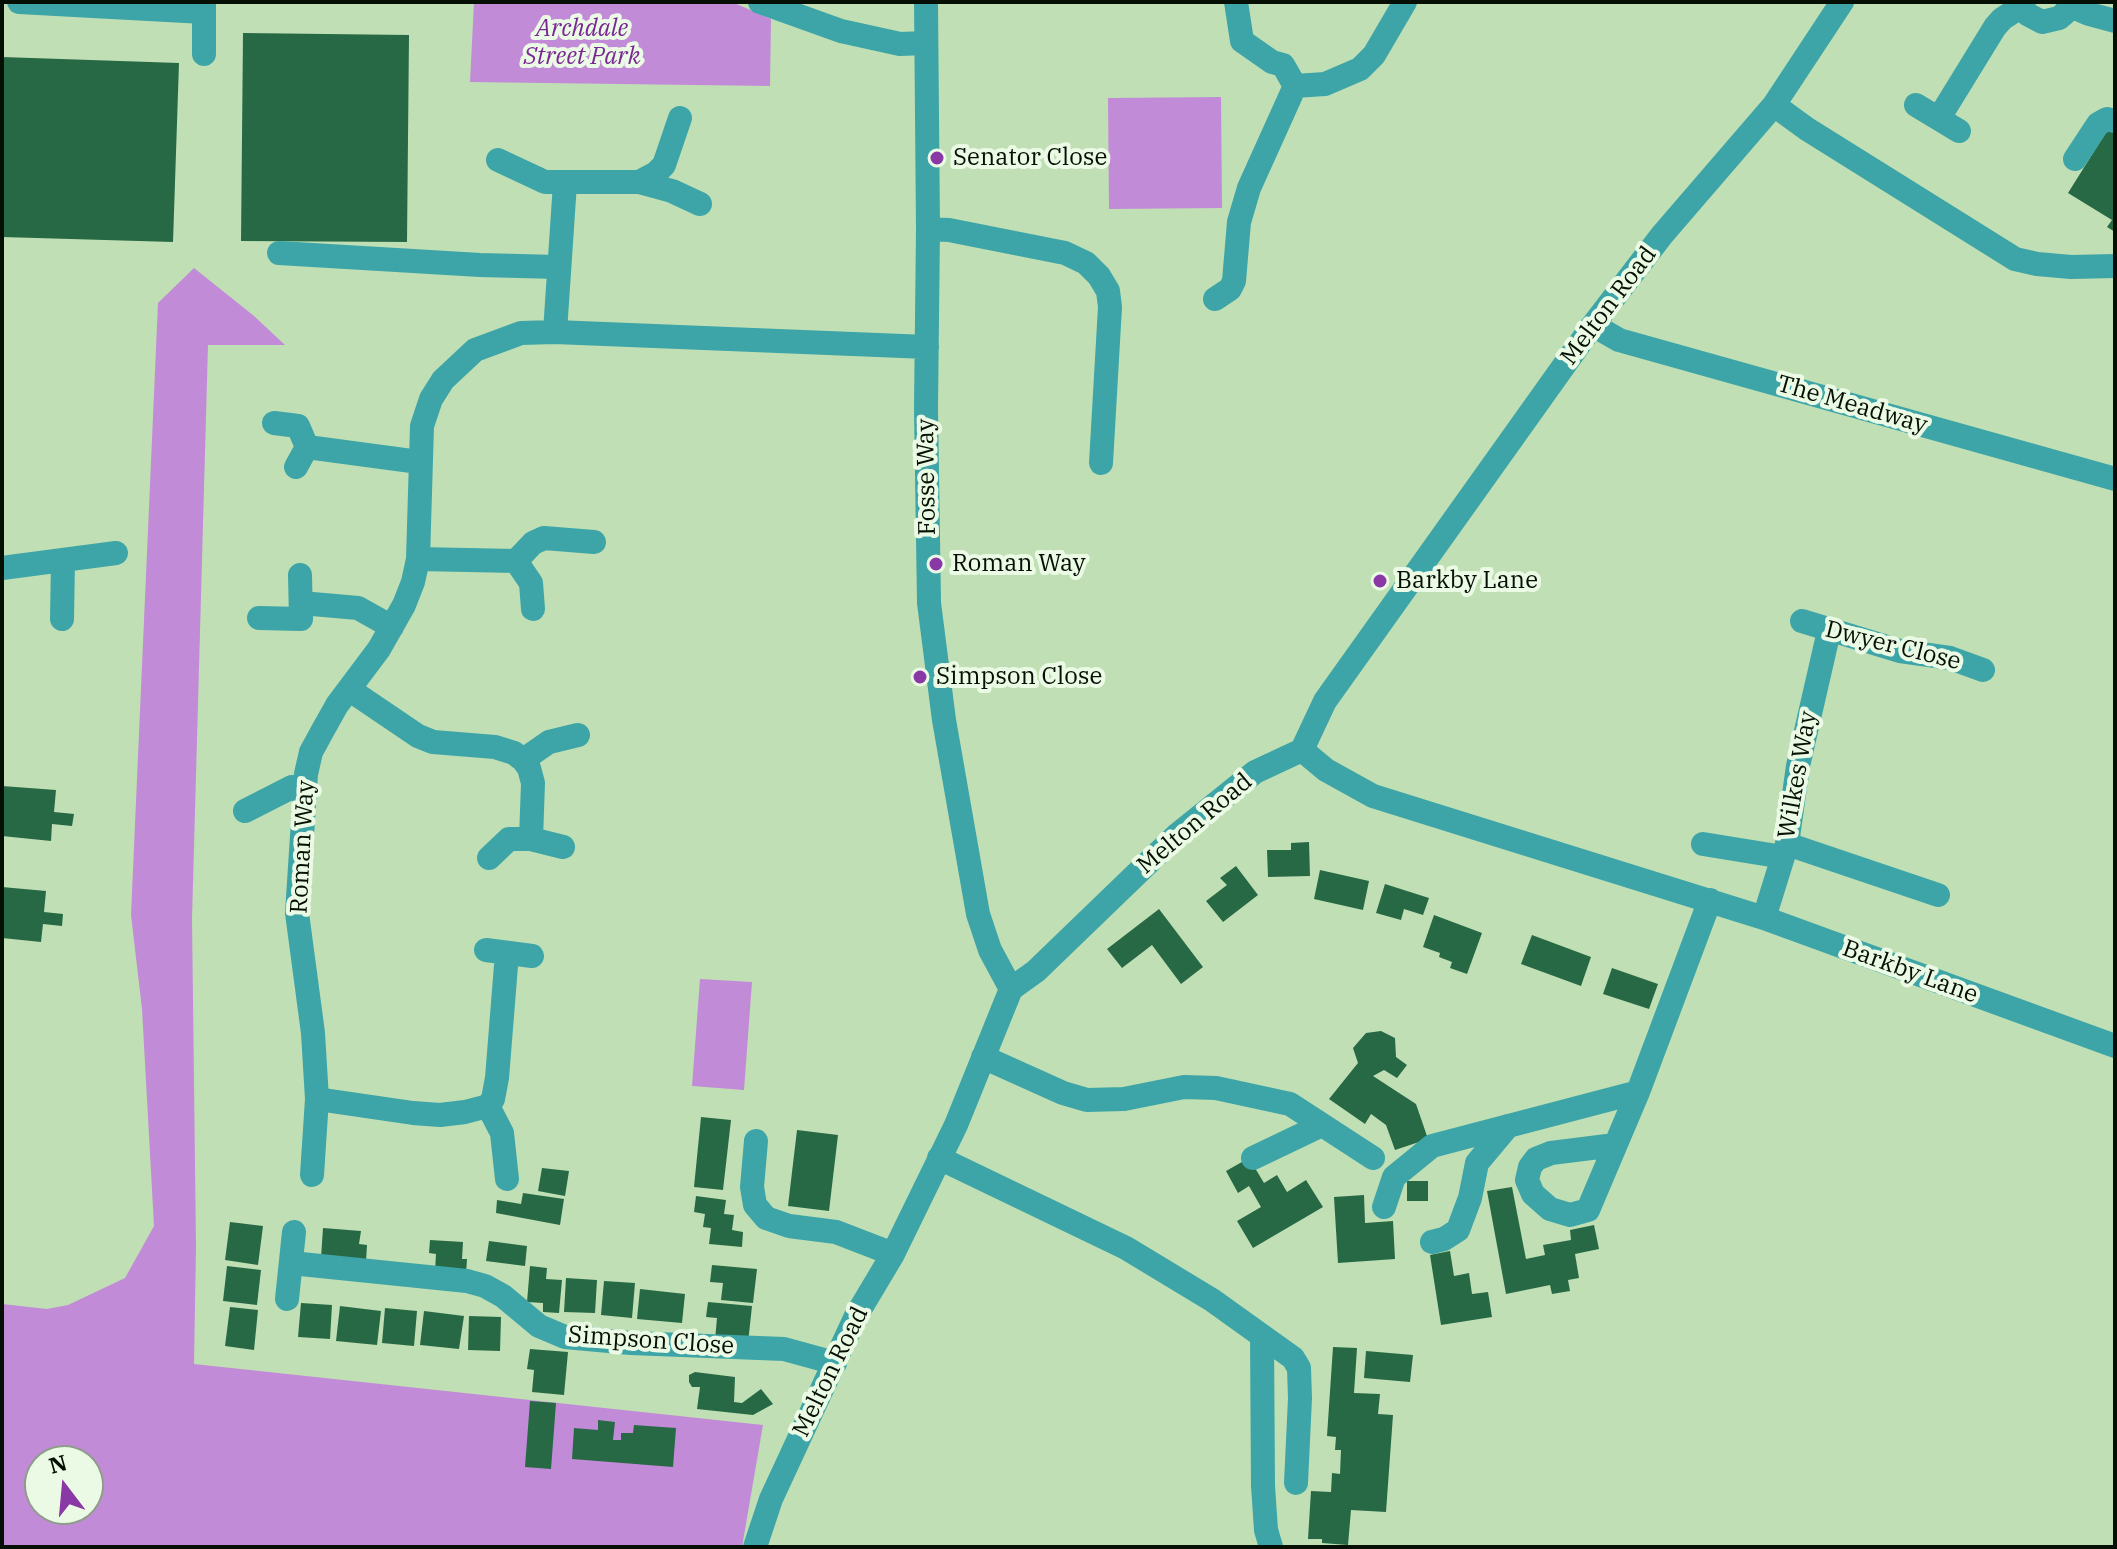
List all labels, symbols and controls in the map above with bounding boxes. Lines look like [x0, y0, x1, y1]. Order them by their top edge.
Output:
park label: Archdale Street Park [524, 15, 640, 71]
place label: Senator Close [953, 144, 1107, 172]
marker: Senator Close [928, 149, 946, 167]
street label: Melton Road [1555, 241, 1663, 371]
street label: The Meadway [1774, 370, 1930, 440]
street label: Fosse Way [912, 418, 942, 536]
place label: Roman Way [952, 550, 1086, 578]
marker: Roman Way [927, 555, 945, 573]
place label: Barkby Lane [1396, 567, 1538, 595]
marker: Barkby Lane [1371, 572, 1389, 590]
street label: Dwyer Close [1822, 615, 1964, 677]
place label: Simpson Close [936, 663, 1102, 691]
marker: Simpson Close [911, 668, 929, 686]
street label: Wilkes Way [1773, 709, 1823, 841]
street label: Melton Road [1132, 768, 1258, 880]
street label: Roman Way [285, 780, 321, 914]
street label: Barkby Lane [1838, 934, 1982, 1010]
street label: Melton Road [787, 1302, 875, 1442]
street label: Simpson Close [567, 1321, 735, 1361]
north arrow [24, 1445, 104, 1525]
text: N [45, 1447, 70, 1480]

